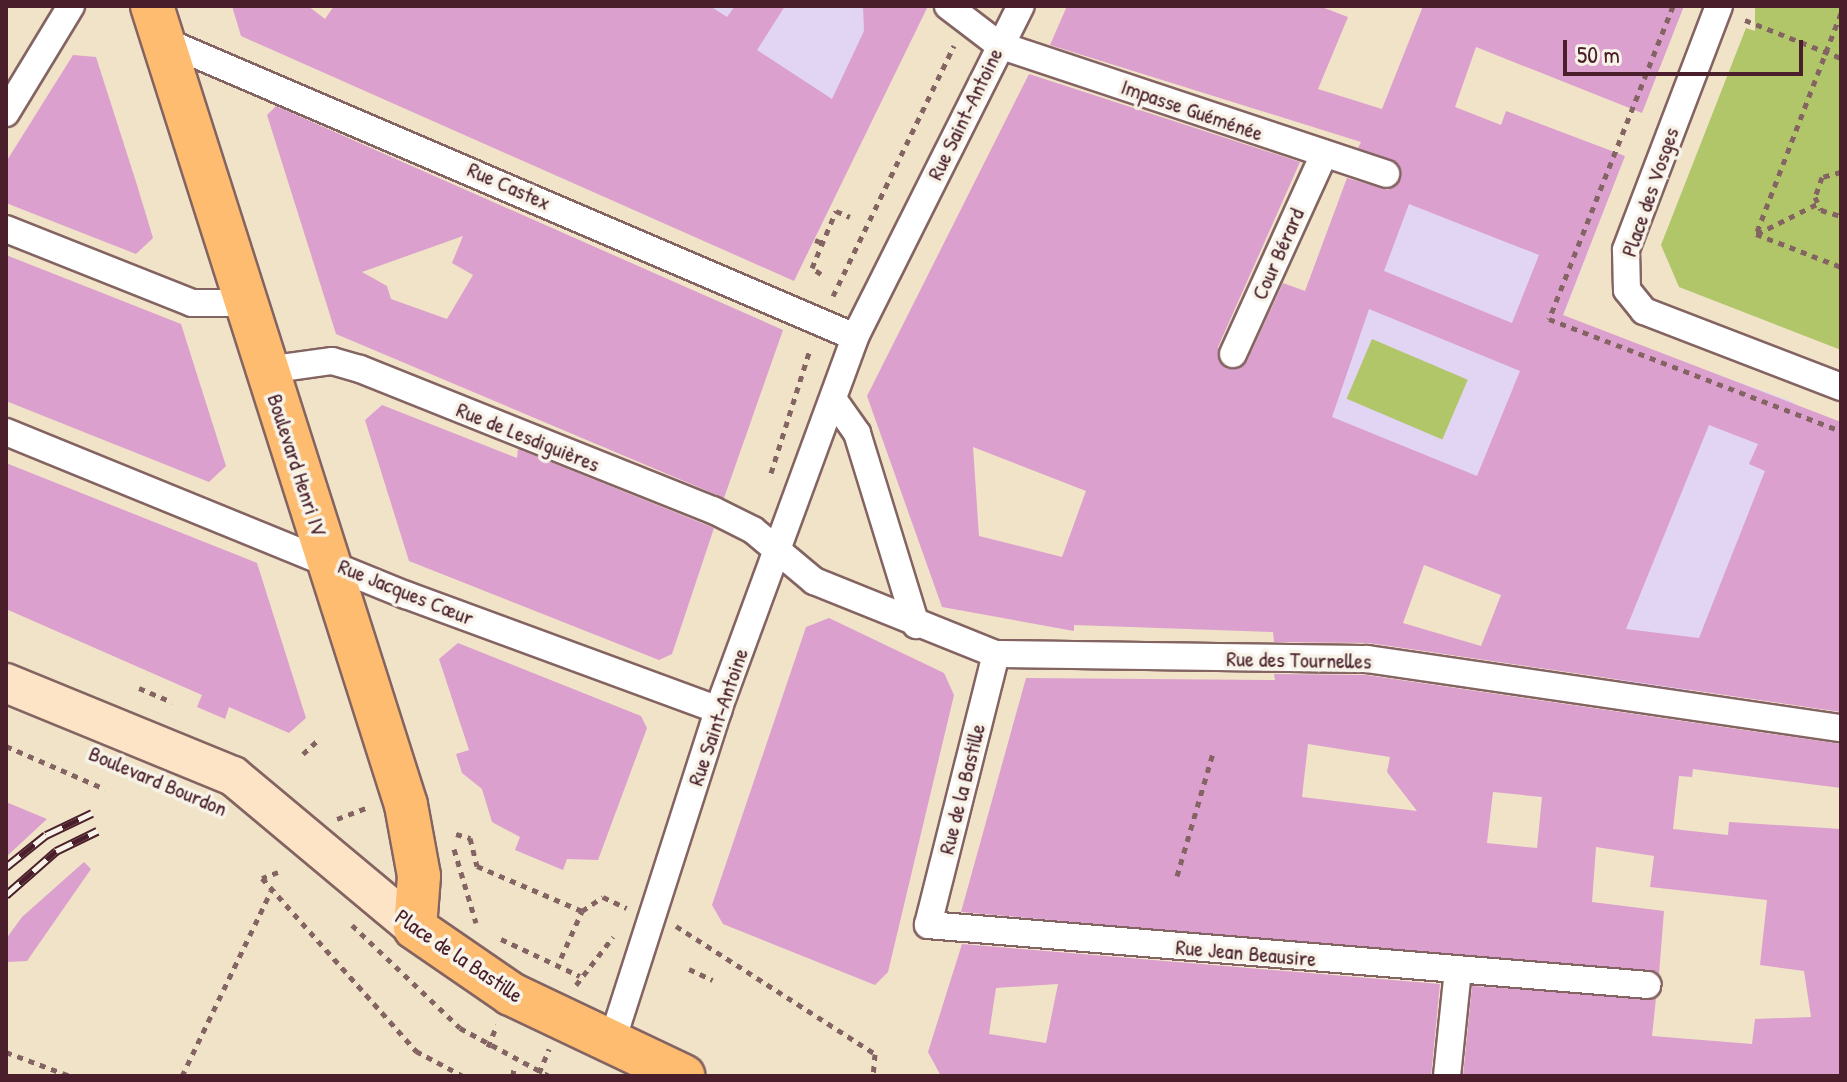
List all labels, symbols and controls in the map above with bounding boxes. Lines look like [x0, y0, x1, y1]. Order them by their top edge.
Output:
scale bar [1567, 24, 1807, 74]
text: 50 m [1577, 38, 1620, 70]
street label: Rue Saint-Antoine [922, 44, 1008, 184]
street label: Impasse Guéménée [1118, 73, 1266, 147]
street label: Place des Vosges [1616, 124, 1684, 260]
street label: Rue Castex [463, 156, 555, 216]
street label: Cour Bérard [1246, 204, 1310, 304]
street label: Boulevard Henri IV [262, 391, 332, 539]
street label: Rue de Lesdiguières [453, 396, 603, 478]
street label: Rue Jacques Cœur [334, 553, 478, 631]
street label: Rue Saint-Antoine [682, 645, 754, 789]
street label: Rue des Tournelles [1226, 646, 1372, 674]
street label: Rue de la Bastille [933, 721, 991, 857]
street label: Boulevard Bourdon [85, 740, 231, 822]
street label: Place de la Bastille [390, 904, 528, 1008]
street label: Rue Jean Beausire [1175, 934, 1317, 972]

